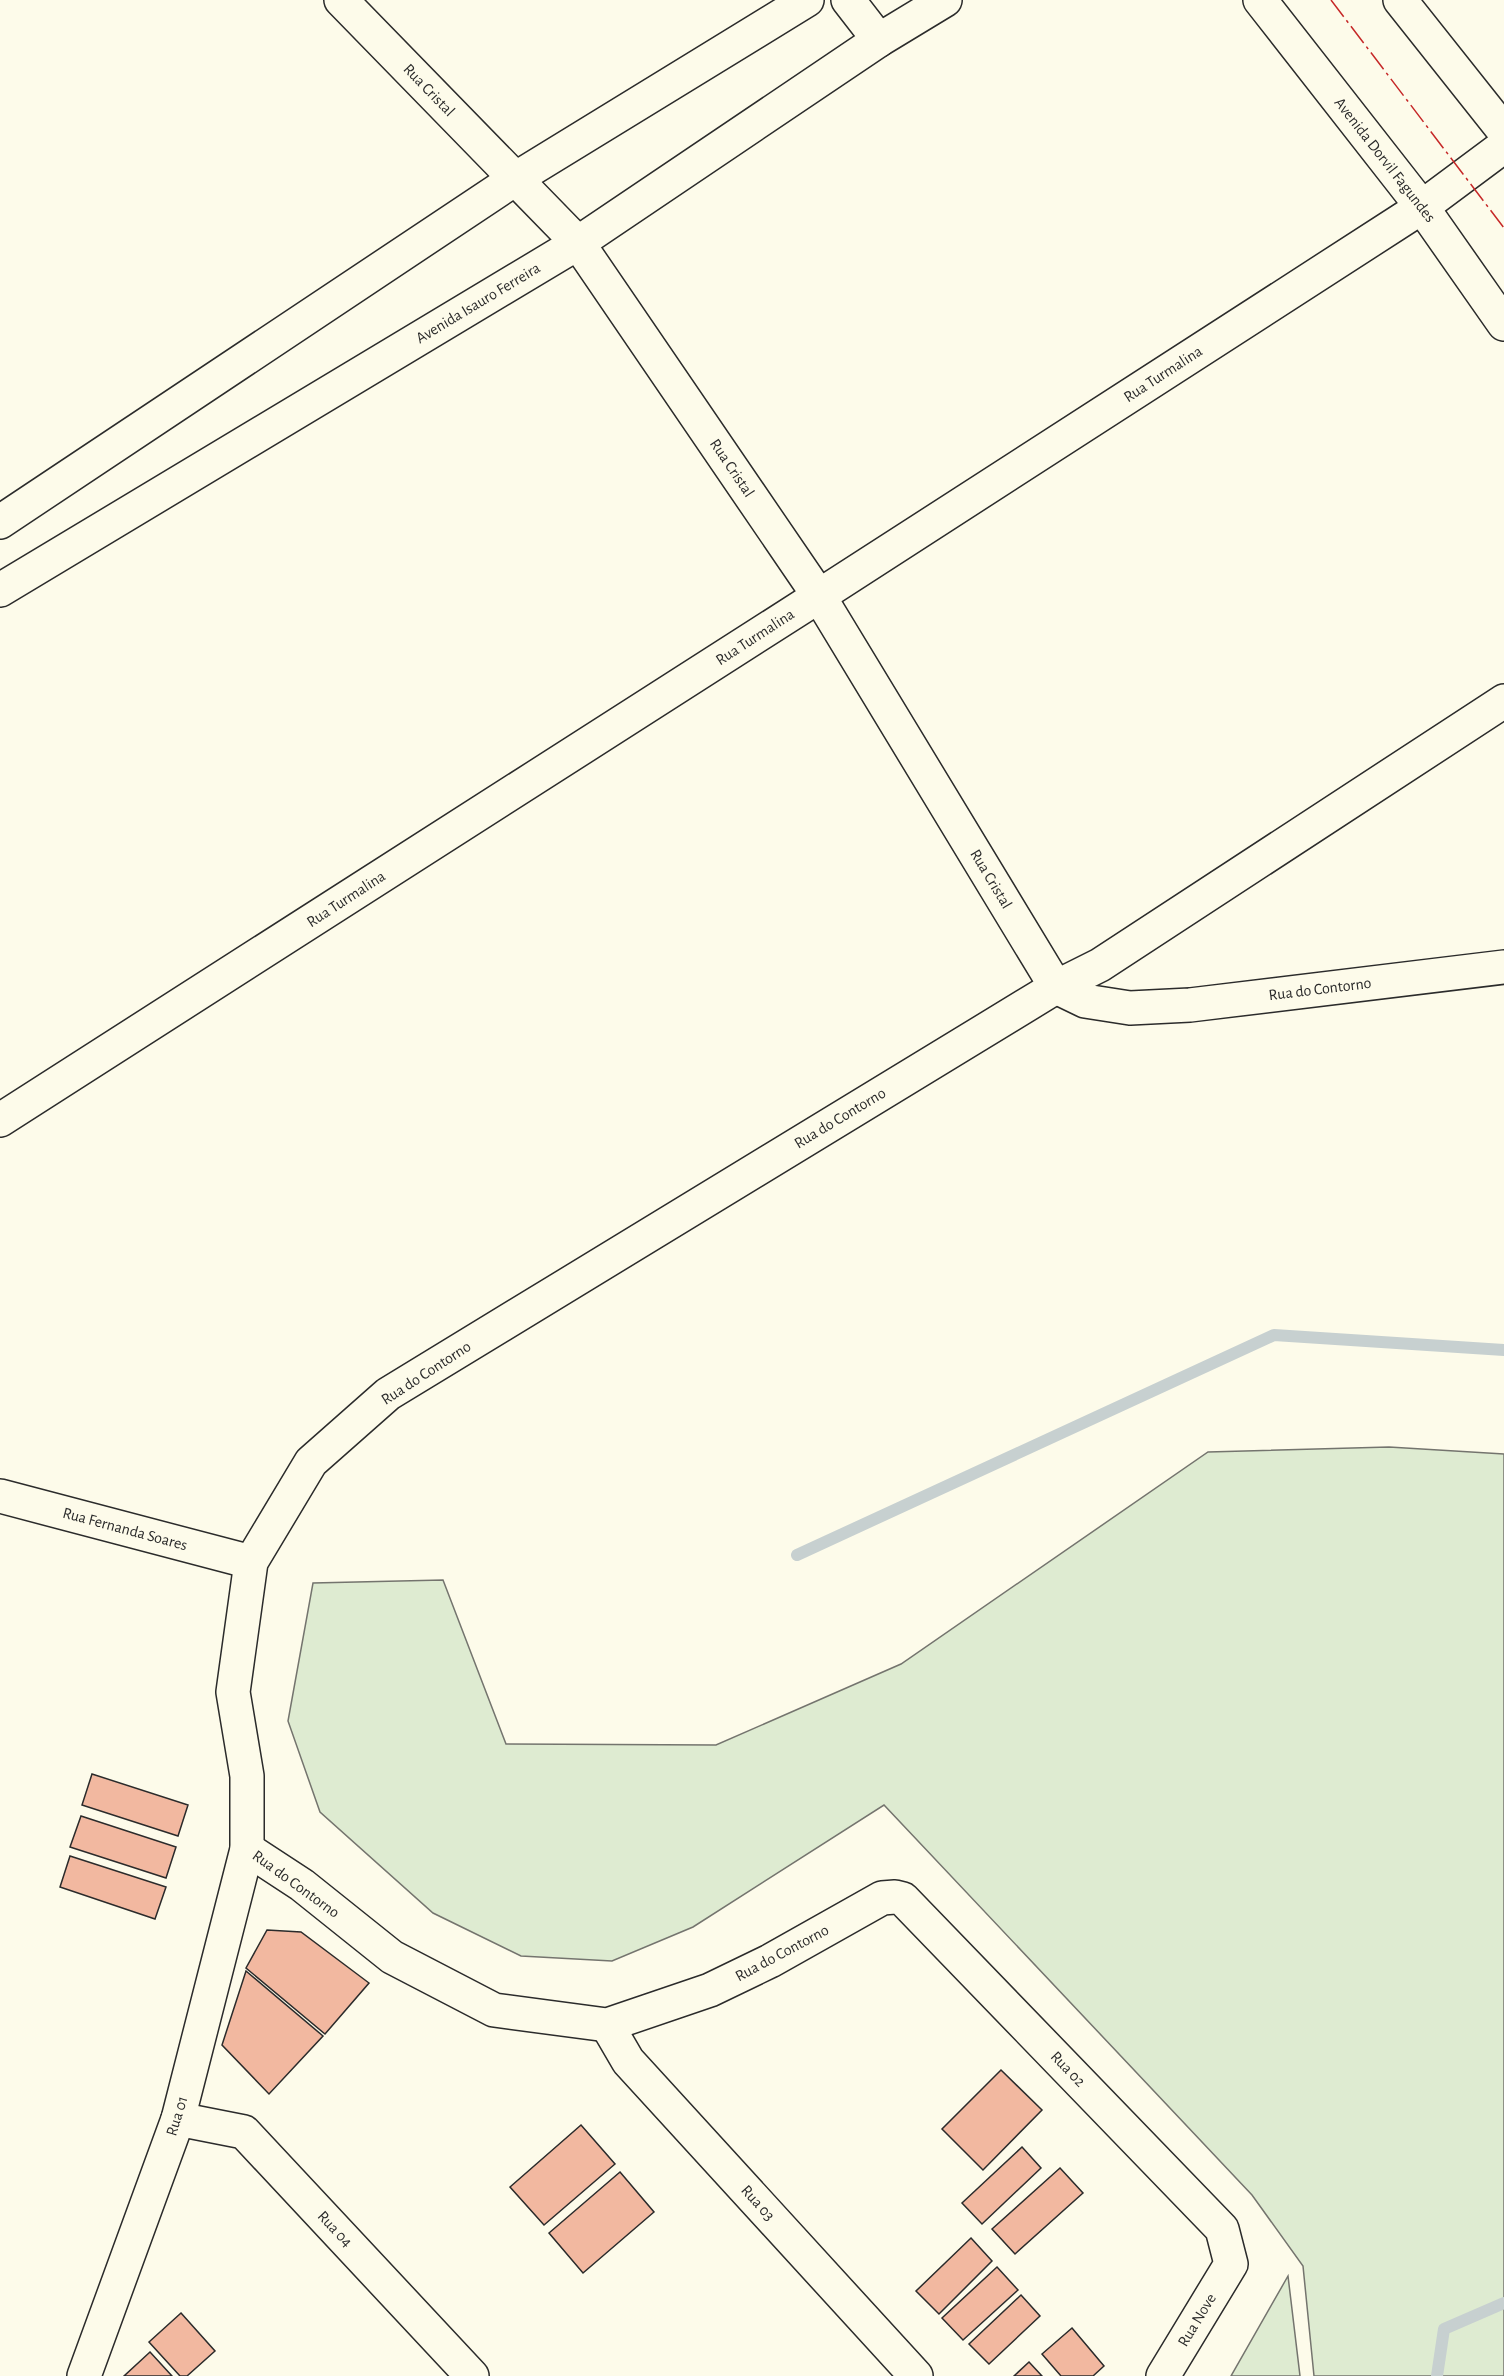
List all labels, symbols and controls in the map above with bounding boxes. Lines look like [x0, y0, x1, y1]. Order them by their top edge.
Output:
street label: Rua Cristal [400, 61, 458, 119]
street label: Avenida Dorvil Fagundes [1331, 95, 1439, 225]
street label: Avenida Isauro Ferreira [413, 260, 543, 346]
street label: Rua Turmalina [1121, 343, 1205, 405]
street label: Rua Cristal [707, 436, 757, 500]
street label: Rua Turmalina [713, 606, 797, 668]
street label: Rua Cristal [967, 847, 1015, 911]
street label: Rua Turmalina [304, 868, 388, 930]
street label: Rua do Contorno [1268, 975, 1372, 1003]
street label: Rua do Contorno [792, 1084, 889, 1151]
street label: Rua do Contorno [378, 1338, 474, 1408]
street label: Rua Fernanda Soares [61, 1505, 189, 1553]
street label: Rua do Contorno [249, 1847, 343, 1921]
street label: Rua do Contorno [733, 1922, 831, 1984]
street label: Rua 02 [1047, 2048, 1089, 2090]
street label: Rua 01 [163, 2094, 191, 2138]
street label: Rua 03 [738, 2182, 778, 2224]
street label: Rua 04 [315, 2208, 356, 2250]
street label: Rua Nove [1175, 2291, 1219, 2349]

